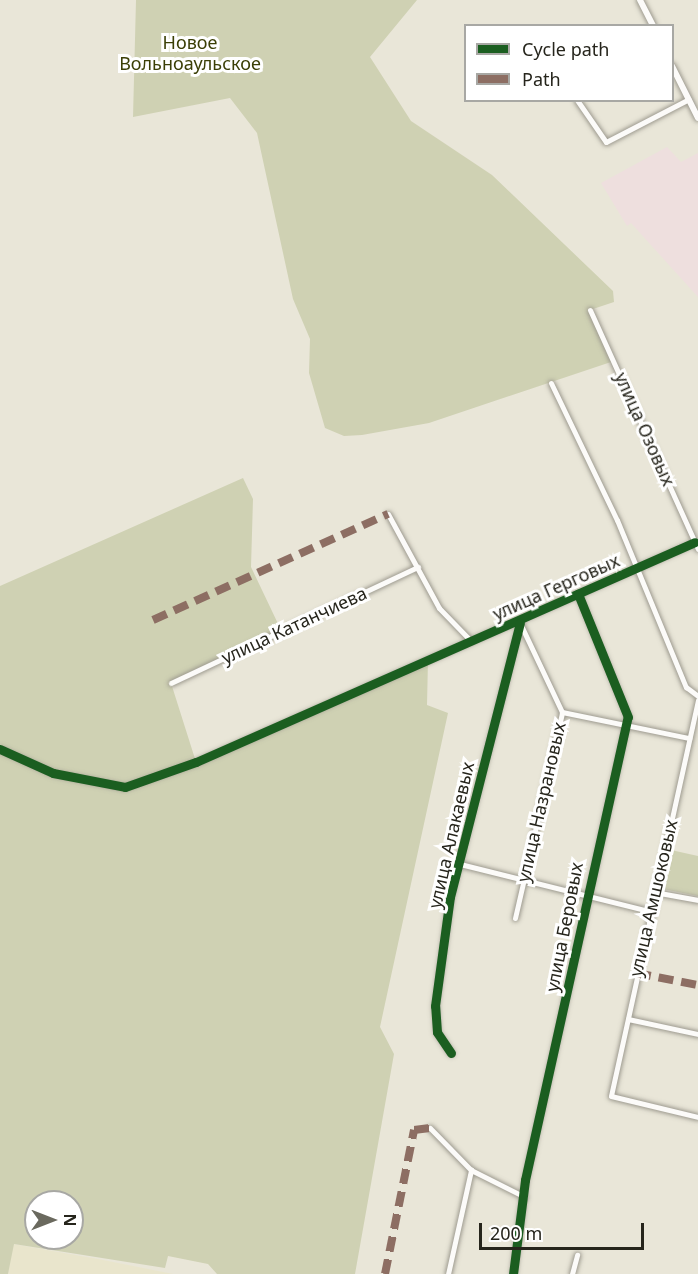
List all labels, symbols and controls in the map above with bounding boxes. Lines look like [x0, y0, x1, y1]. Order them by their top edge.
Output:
legend [464, 24, 674, 102]
park label: Новое Вольноаульское [119, 32, 261, 74]
text: Cycle path [522, 37, 609, 61]
text: Path [522, 67, 561, 91]
street label: улица Озовых [610, 369, 680, 489]
street label: улица Герговых [489, 549, 623, 625]
street label: улица Катанчиева [218, 582, 370, 668]
street label: улица Назрановых [512, 720, 570, 884]
street label: улица Алакаевых [424, 760, 478, 910]
street label: улица Амшоковых [624, 817, 682, 979]
street label: улица Беровых [541, 860, 587, 994]
north arrow [24, 1190, 84, 1250]
scale bar [482, 1211, 647, 1249]
text: N [59, 1213, 81, 1227]
text: 200 m [490, 1221, 542, 1245]

